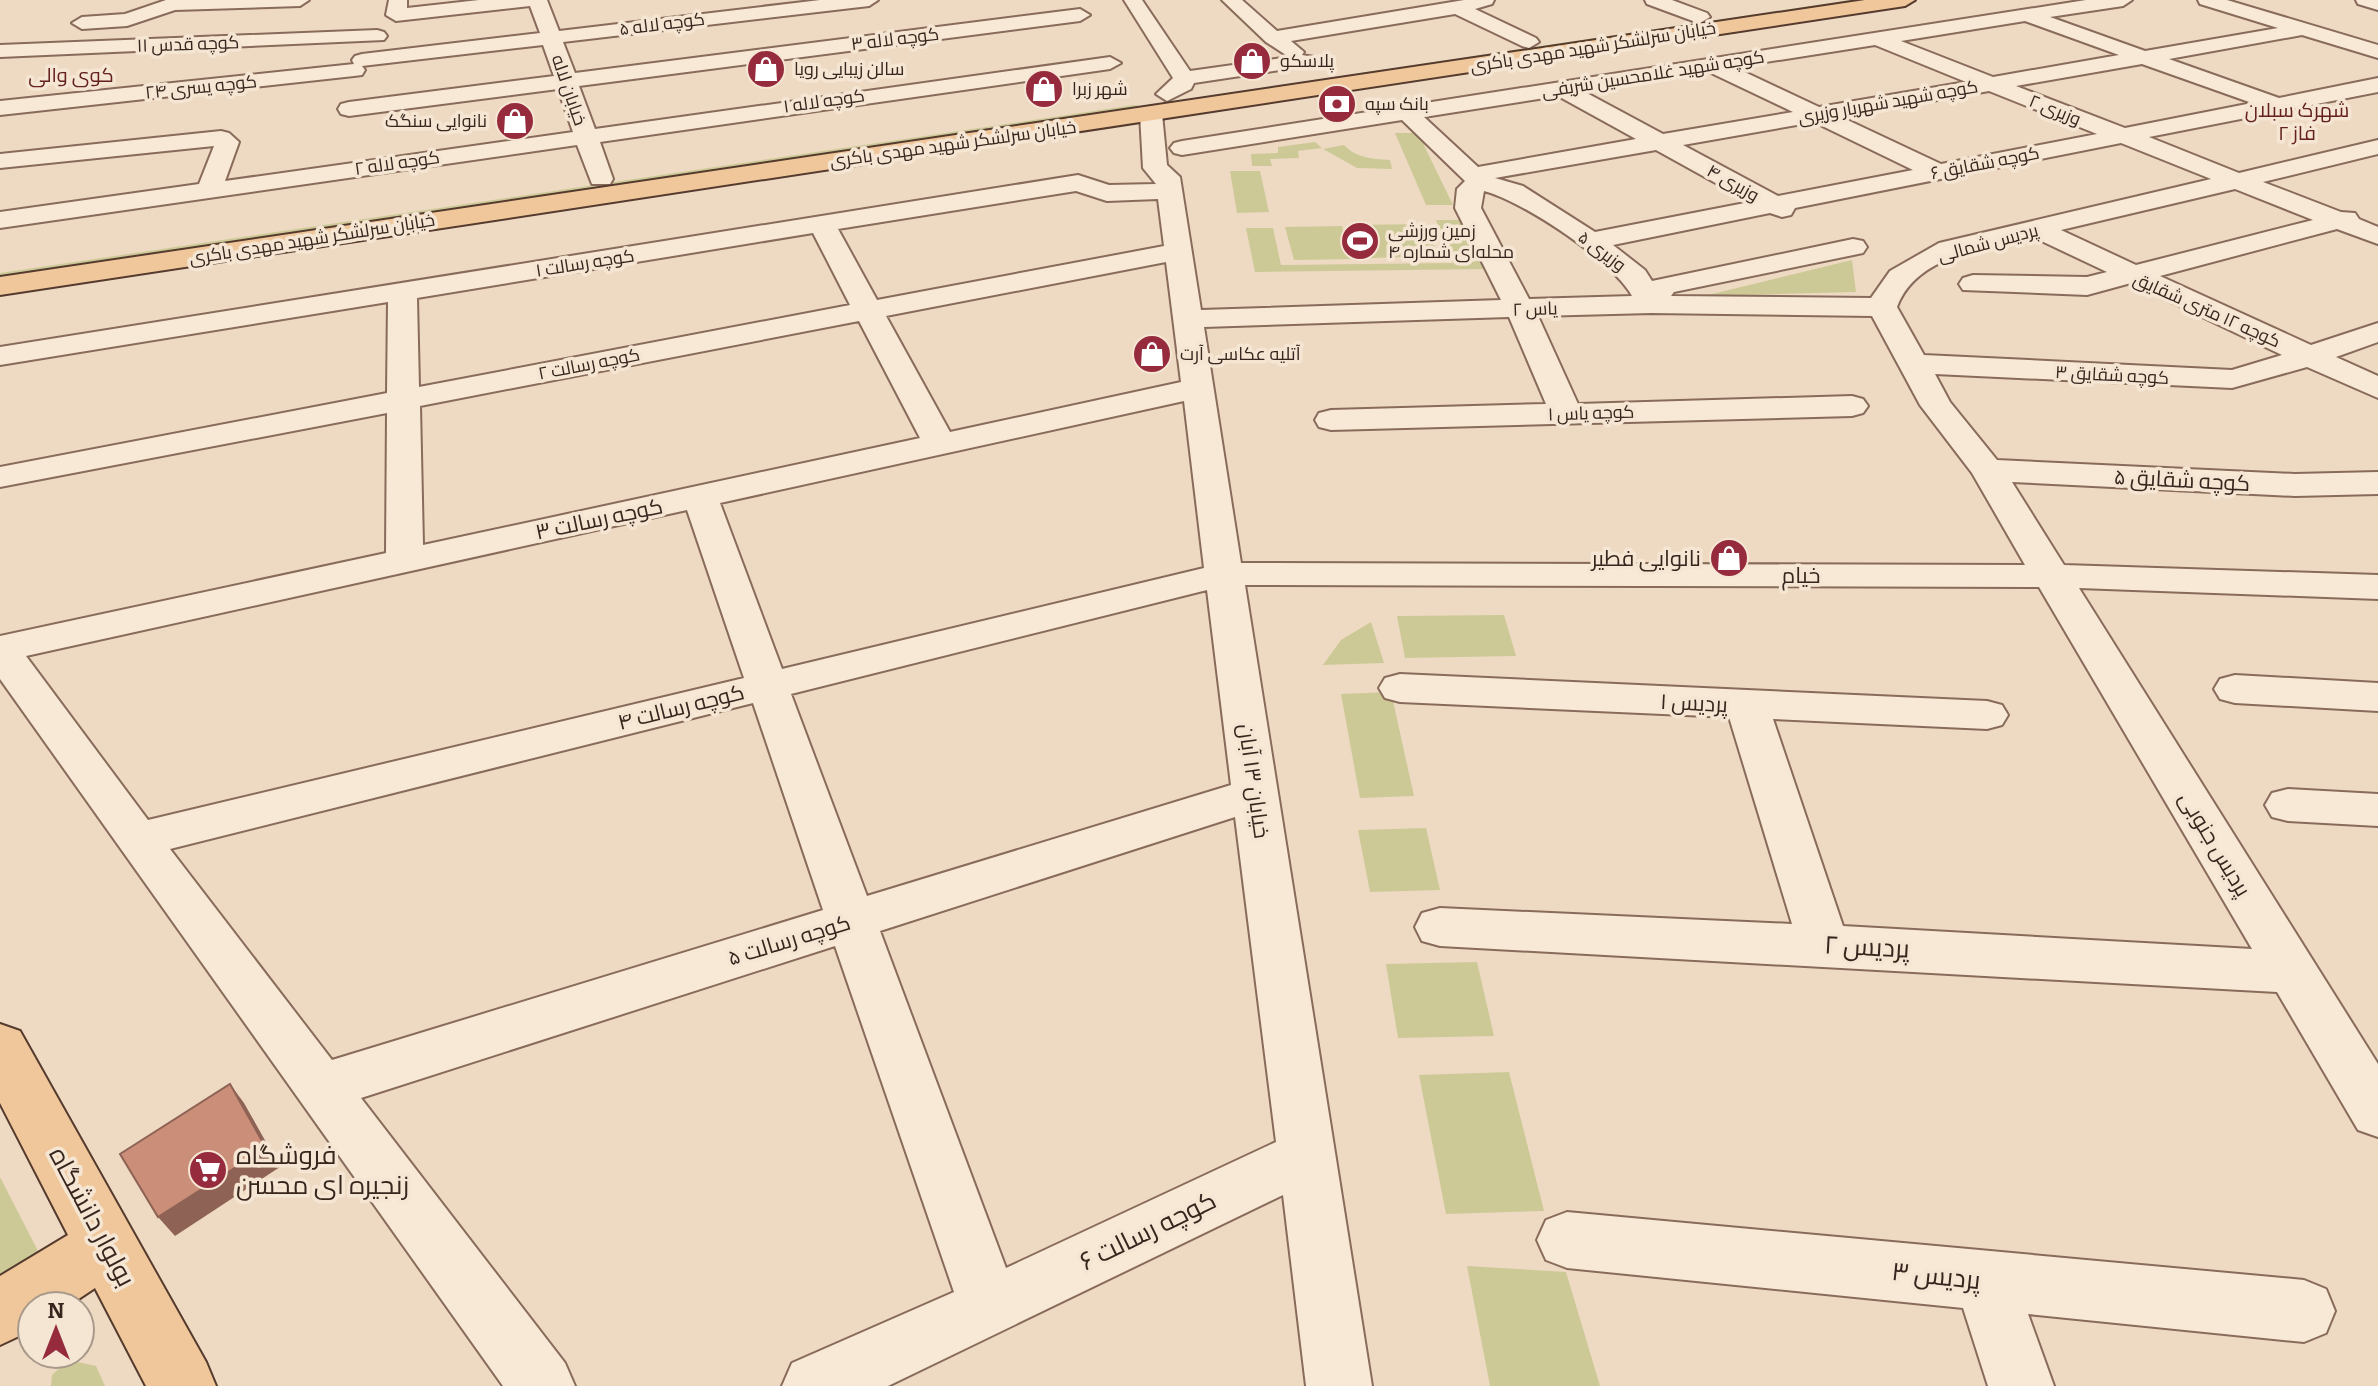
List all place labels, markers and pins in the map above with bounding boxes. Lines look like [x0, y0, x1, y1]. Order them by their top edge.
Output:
shop icon: پلاسکو [1231, 40, 1273, 82]
shop icon: سالن زیبایی رویا [745, 48, 787, 90]
place label: پلاسکو [1280, 50, 1334, 73]
place label: سالن زیبایی رویا [794, 58, 904, 80]
shop icon: شهر زبرا [1023, 68, 1065, 110]
place label: شهر زبرا [1072, 78, 1128, 100]
bank icon: بانک سپه [1316, 83, 1358, 125]
place label: بانک سپه [1365, 93, 1429, 115]
shop icon: نانوایی سنگک [494, 100, 536, 142]
place label: نانوایی سنگک [385, 110, 487, 132]
sports icon: زمین ورزشی محله‌ای شماره ۴ [1339, 220, 1381, 262]
place label: زمین ورزشی محله‌ای شماره ۴ [1388, 220, 1514, 263]
shop icon: آتلیه عکاسی آرت [1131, 333, 1173, 375]
place label: آتلیه عکاسی آرت [1180, 343, 1301, 365]
shop icon: نانوایی فطیر [1708, 537, 1750, 579]
place label: نانوایی فطیر [1590, 545, 1701, 572]
place label: فروشگاه زنجیره ای محسن [236, 1140, 409, 1201]
supermarket icon: فروشگاه زنجیره ای محسن [187, 1149, 229, 1191]

